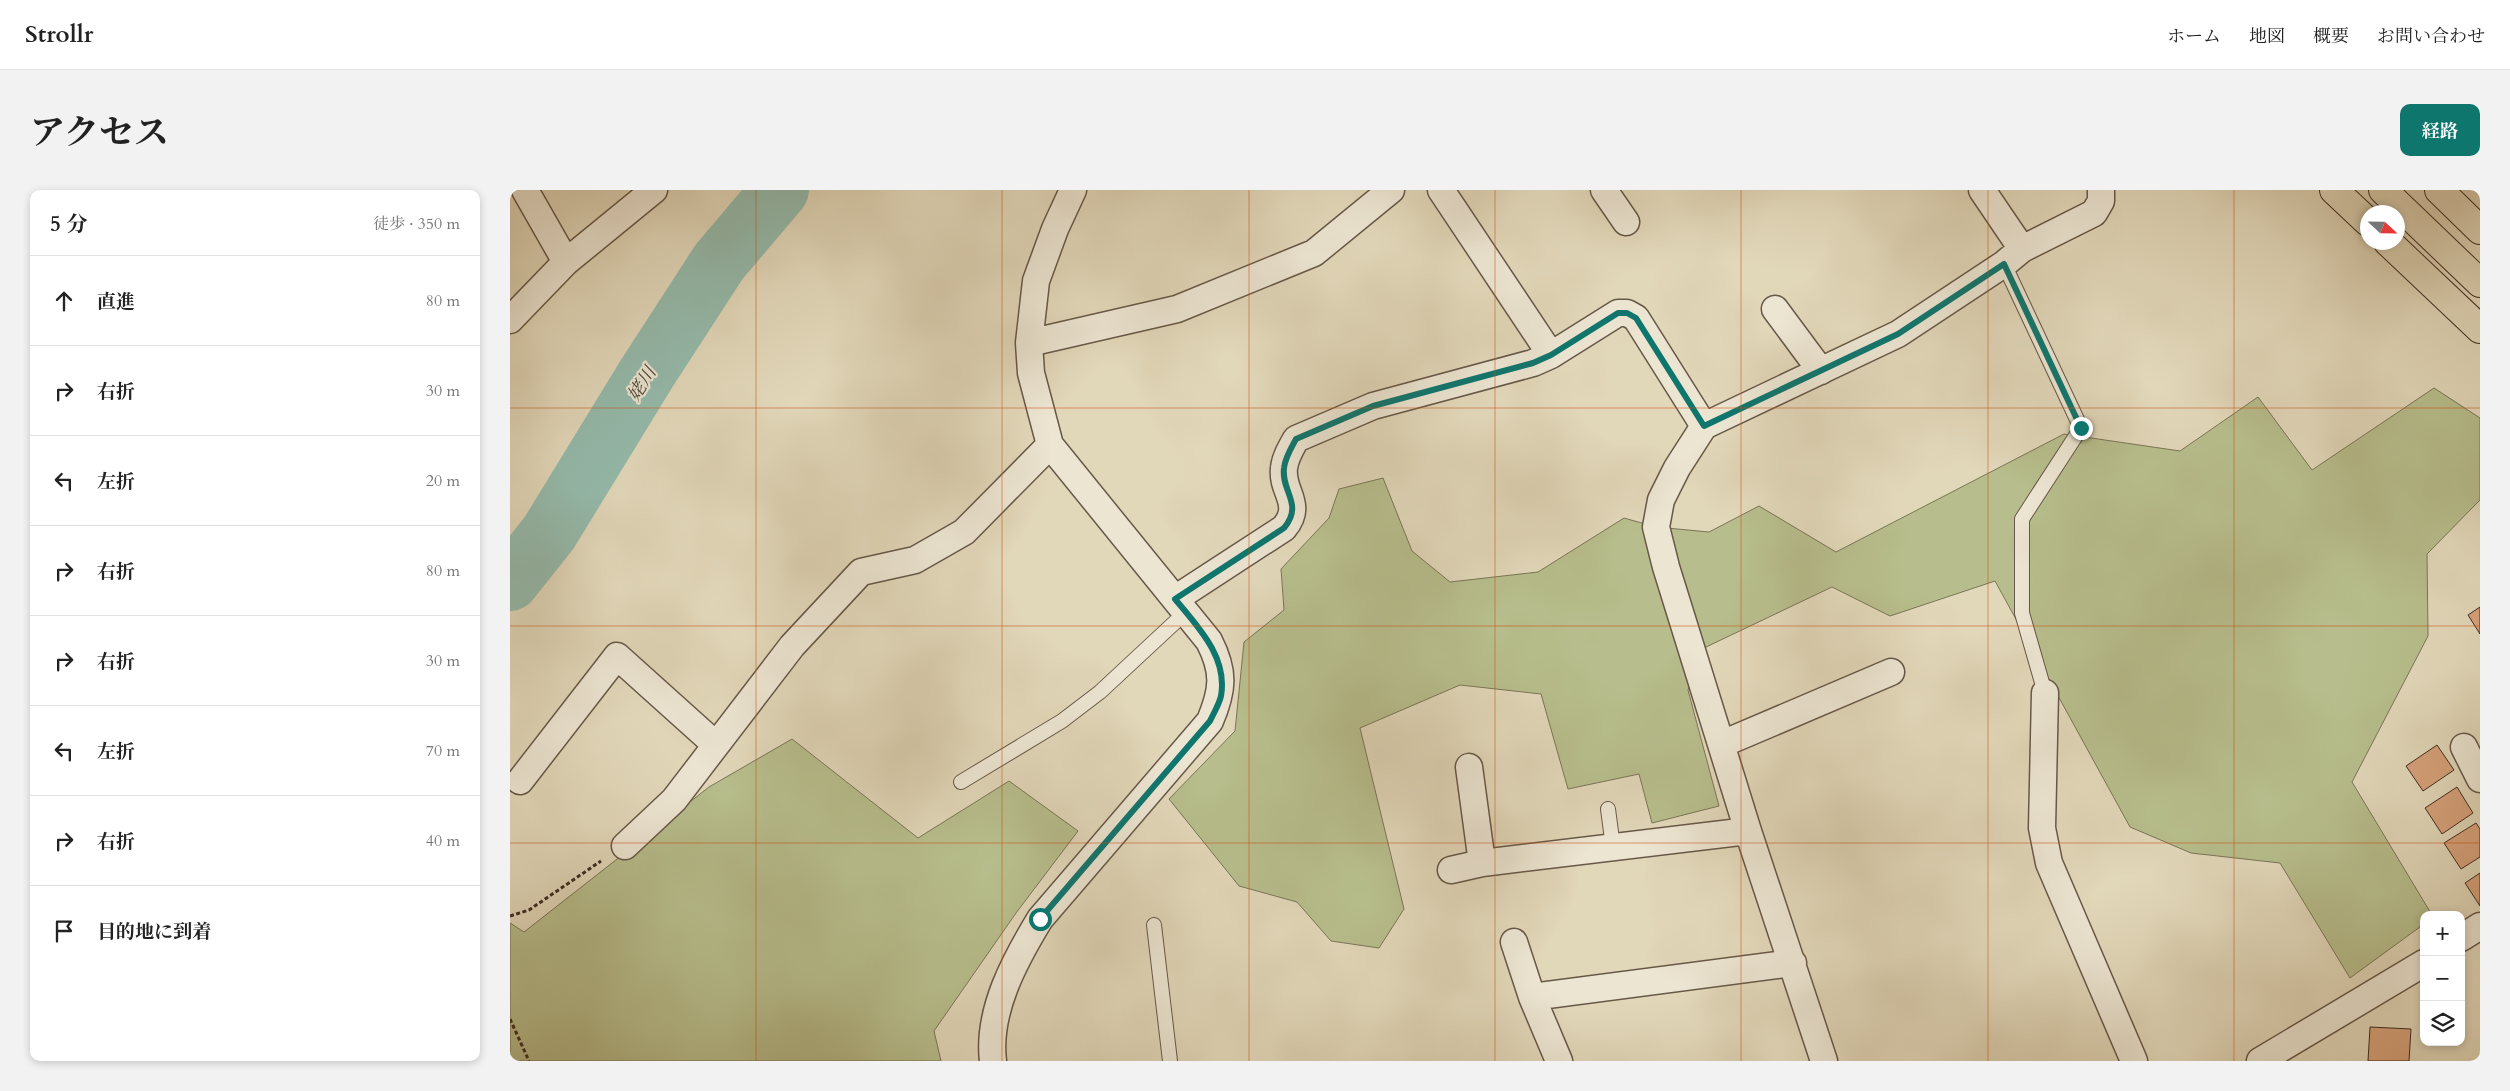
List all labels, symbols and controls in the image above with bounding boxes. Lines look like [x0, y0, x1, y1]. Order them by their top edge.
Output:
text: Strollr [25, 18, 93, 51]
text: ホーム [2167, 24, 2221, 49]
text: 地図 [2249, 24, 2285, 49]
text: 概要 [2313, 24, 2349, 49]
text: お問い合わせ [2377, 24, 2485, 49]
button: 経路 [2400, 104, 2480, 156]
text: アクセス [30, 109, 169, 157]
north arrow [2360, 205, 2405, 250]
text: 5 分 [50, 210, 87, 239]
text: 徒歩 · 350 m [373, 213, 460, 235]
icon: ahead [50, 287, 78, 315]
text: 直進 [97, 289, 135, 315]
text: 80 m [426, 290, 460, 312]
water label: 姥川 [622, 360, 663, 406]
icon: right [50, 377, 78, 405]
text: 右折 [97, 379, 135, 405]
text: 30 m [426, 380, 460, 402]
route end [2070, 417, 2093, 440]
icon: left [50, 467, 78, 495]
text: 左折 [97, 469, 135, 495]
text: 20 m [426, 470, 460, 492]
icon: right [50, 557, 78, 585]
text: 右折 [97, 559, 135, 585]
text: 80 m [426, 560, 460, 582]
icon: right [50, 647, 78, 675]
text: 右折 [97, 649, 135, 675]
text: 30 m [426, 650, 460, 672]
icon: left [50, 737, 78, 765]
text: 左折 [97, 739, 135, 765]
text: 70 m [426, 740, 460, 762]
icon: right [50, 827, 78, 855]
text: 右折 [97, 829, 135, 855]
text: 40 m [426, 830, 460, 852]
route start [1029, 908, 1052, 931]
map controls [2420, 911, 2465, 1046]
button: + [2420, 911, 2465, 956]
icon: arrive [50, 917, 78, 945]
text: 目的地に到着 [97, 919, 211, 945]
button: − [2420, 956, 2465, 1001]
button: layers [2420, 1001, 2465, 1046]

